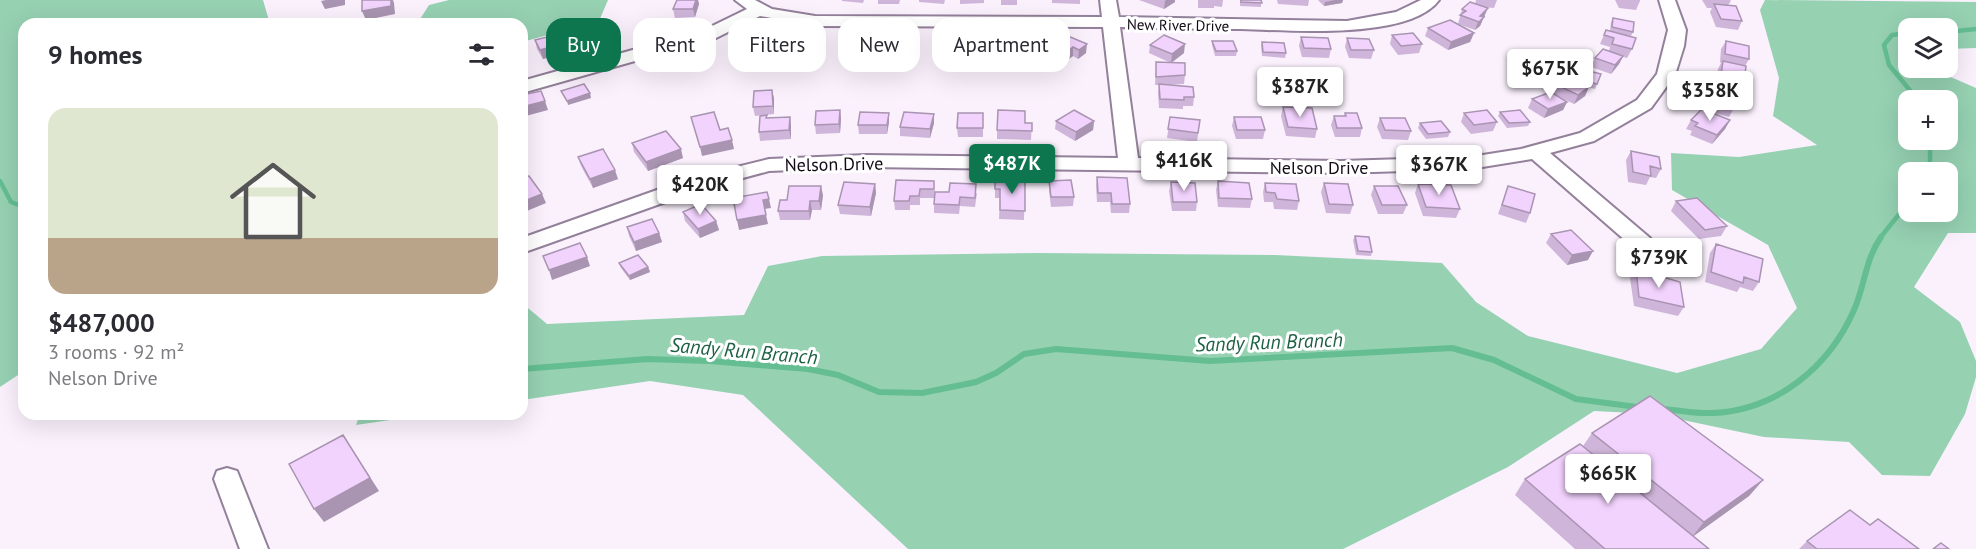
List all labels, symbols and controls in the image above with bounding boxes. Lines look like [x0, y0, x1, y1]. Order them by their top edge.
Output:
street label: New River Drive [1127, 15, 1229, 35]
chip: Buy [546, 18, 621, 72]
chip: Rent [633, 18, 716, 72]
chip: Filters [728, 18, 826, 72]
chip: New [838, 18, 920, 72]
chip: Apartment [932, 18, 1070, 72]
map controls [1898, 18, 1958, 222]
button: layers [1898, 18, 1958, 78]
text: 9 homes [48, 38, 143, 71]
icon: filters [465, 38, 498, 71]
pin: $675K [1508, 49, 1592, 100]
text: $675K [1521, 55, 1579, 81]
pin: $387K [1258, 67, 1342, 118]
pin: $358K [1668, 71, 1752, 122]
text: $387K [1271, 73, 1329, 99]
text: $358K [1681, 77, 1739, 103]
button: + [1898, 90, 1958, 150]
pin: $416K [1142, 141, 1226, 192]
pin: $487K [970, 144, 1054, 195]
pin: $367K [1397, 145, 1481, 196]
icon: home [219, 147, 327, 255]
text: $416K [1155, 147, 1213, 173]
text: $487K [983, 150, 1041, 176]
text: $367K [1410, 151, 1468, 177]
street label: Nelson Drive [784, 152, 884, 176]
street label: Nelson Drive [1270, 156, 1368, 179]
button: − [1898, 162, 1958, 222]
pin: $420K [658, 165, 742, 216]
text: $420K [671, 171, 729, 197]
pin: $739K [1617, 238, 1701, 289]
text: $739K [1630, 244, 1688, 270]
text: $487,000 [48, 306, 155, 339]
water label: Sandy Run Branch [1195, 326, 1343, 358]
water label: Sandy Run Branch [669, 332, 819, 370]
text: 3 rooms · 92 m² [48, 339, 184, 365]
text: Nelson Drive [48, 365, 158, 391]
pin: $665K [1566, 454, 1650, 505]
text: $665K [1579, 460, 1637, 486]

